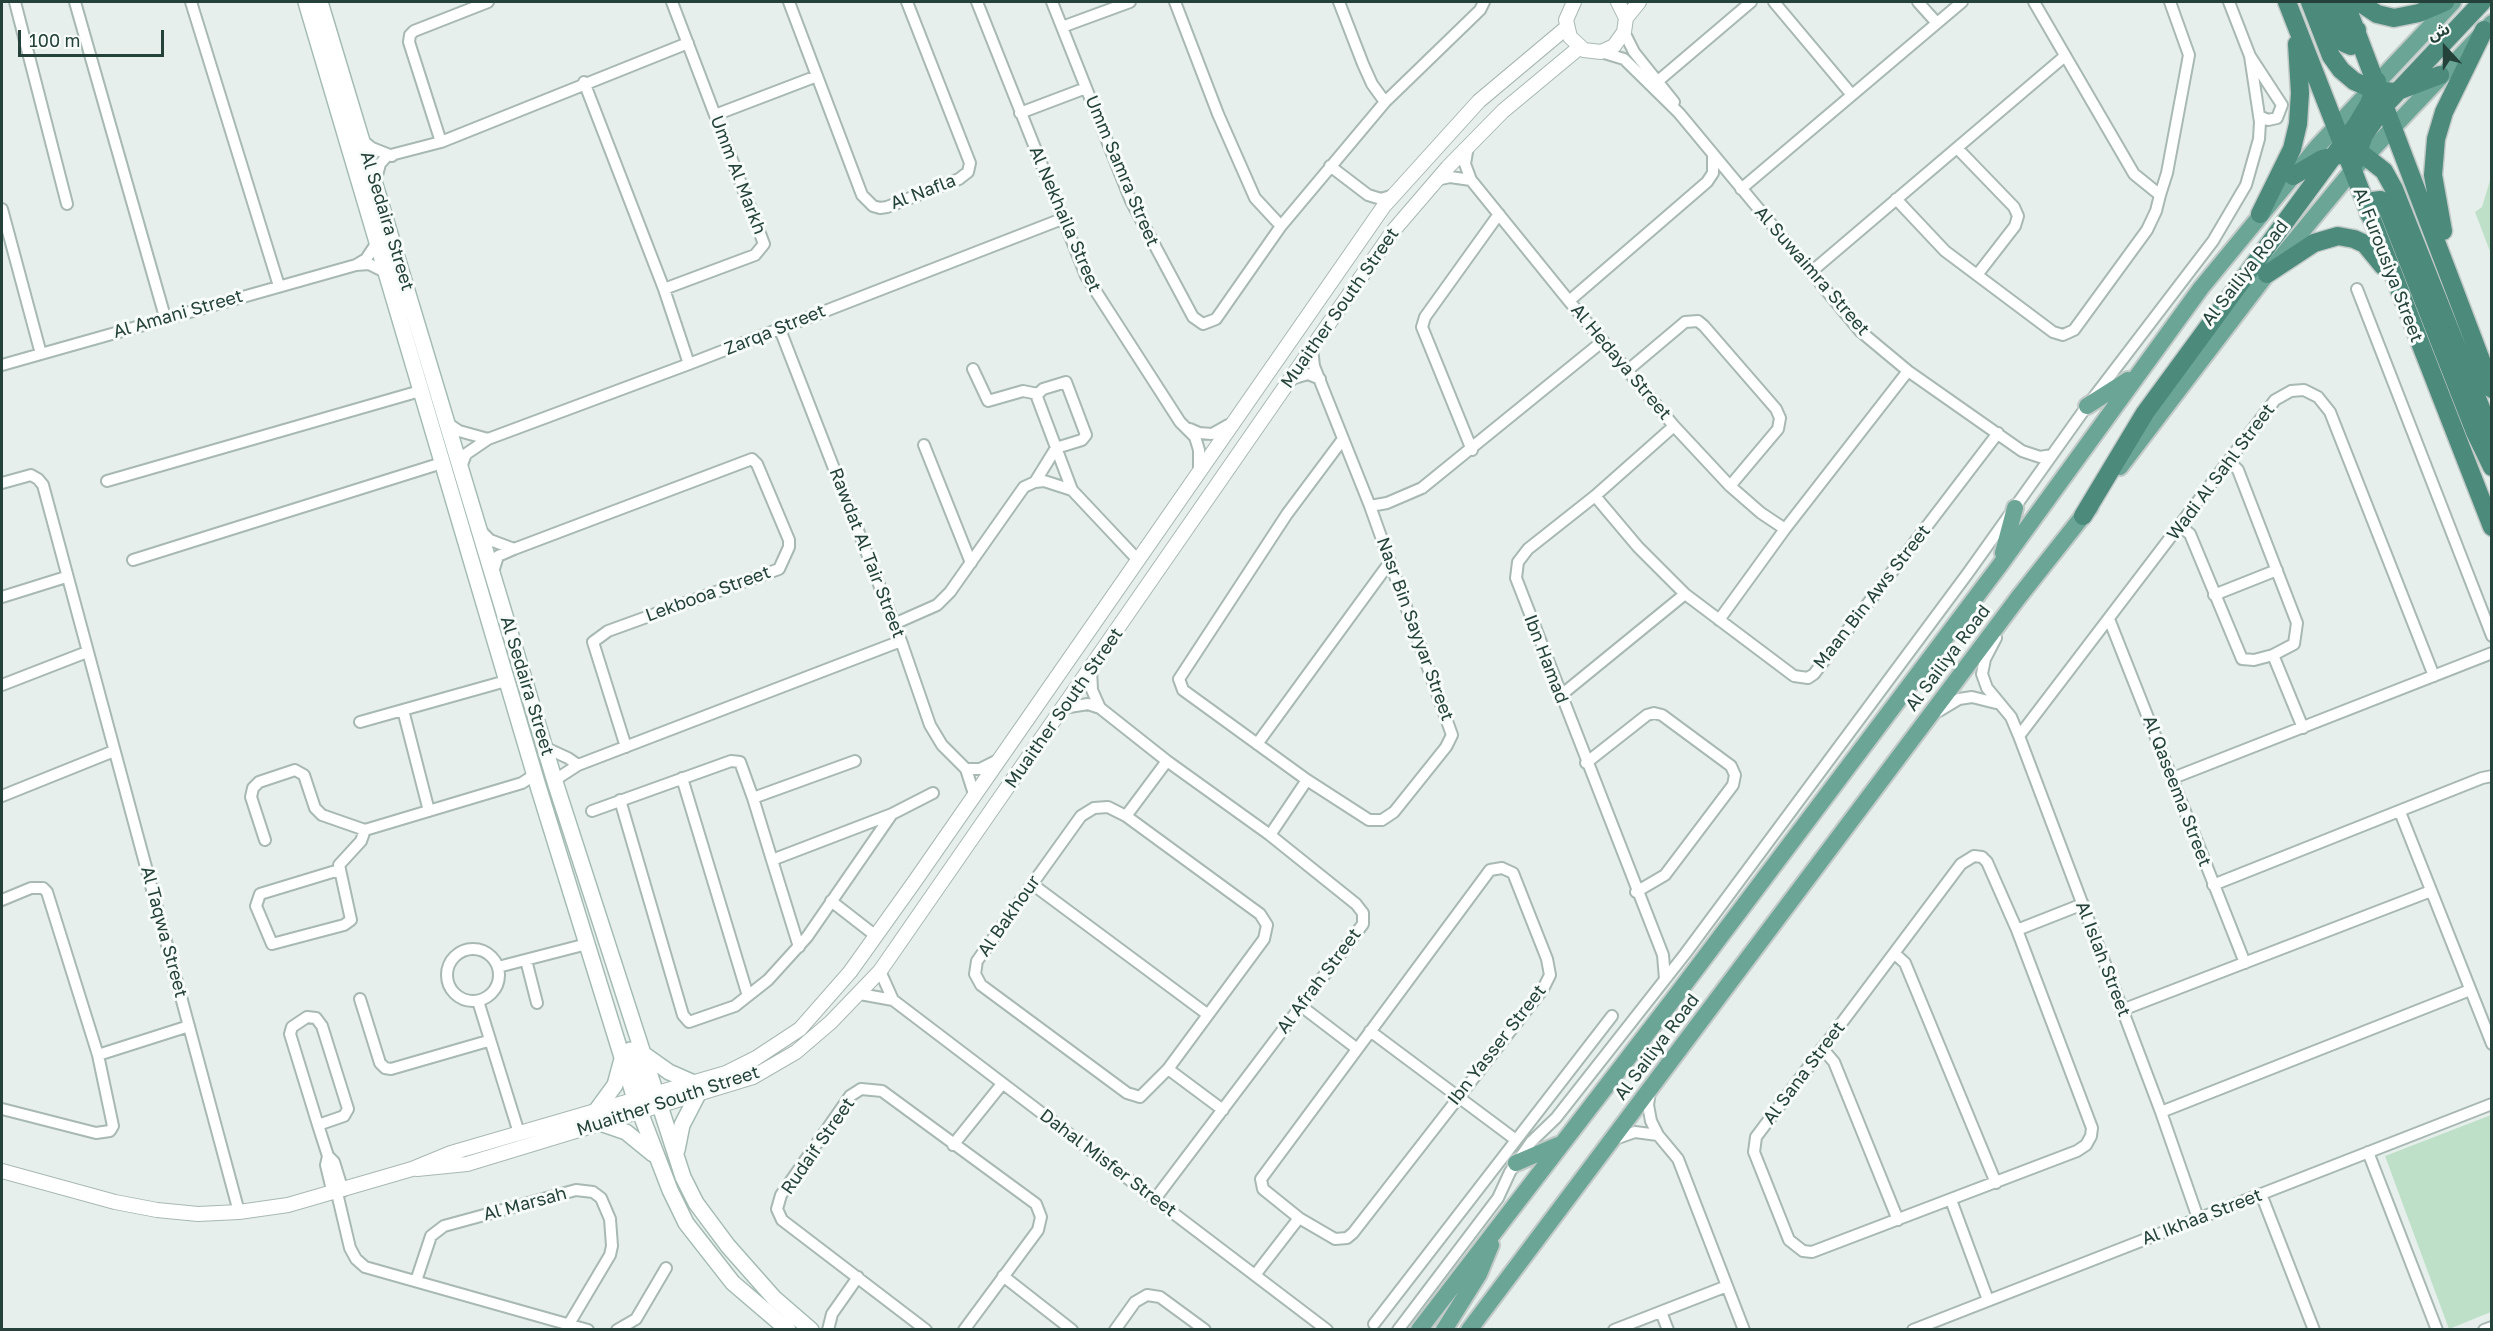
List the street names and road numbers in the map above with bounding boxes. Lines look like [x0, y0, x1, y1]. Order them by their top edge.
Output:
street label: Umm Samra Street [1080, 92, 1164, 250]
street label: Umm Al Markh [705, 113, 771, 237]
street label: Al Nekhaila Street [1025, 143, 1105, 295]
street label: Al Sedaira Street [356, 149, 418, 293]
street label: Al Nafla [887, 170, 959, 214]
street label: Al Furousiya Street [2349, 185, 2427, 345]
street label: Al Suwaimra Street [1750, 202, 1874, 340]
street label: Al Sailiya Road [2197, 216, 2293, 330]
street label: Muaither South Street [1276, 224, 1404, 392]
street label: Al Amani Street [111, 285, 245, 343]
street label: Zarqa Street [721, 300, 829, 360]
street label: Al Hedaya Street [1566, 300, 1676, 424]
street label: Wadi Al Sahl Street [2163, 399, 2279, 545]
street label: Rawdat Al Tair Street [825, 465, 909, 641]
street label: Maan Bin Aws Street [1809, 521, 1935, 673]
street label: Nasr Bin Sayyar Street [1372, 534, 1458, 724]
street label: Lekbooa Street [643, 561, 773, 627]
street label: Al Sailiya Road [1901, 601, 1995, 715]
street label: Ibn Hamad [1519, 612, 1573, 706]
street label: Al Sedaira Street [496, 614, 558, 758]
street label: Muaither South Street [1000, 624, 1128, 792]
street label: Al Qaseema Street [2138, 713, 2216, 869]
street label: Al Taqwa Street [136, 864, 192, 1000]
street label: Al Bakhour [973, 871, 1045, 961]
street label: Al Islah Street [2071, 898, 2135, 1020]
street label: Al Afrah Street [1272, 924, 1366, 1038]
street label: Ibn Yasser Street [1443, 980, 1551, 1110]
street label: Al Sailiya Road [1610, 990, 1704, 1104]
street label: Al Sana Street [1758, 1018, 1850, 1128]
street label: Muaither South Street [574, 1061, 762, 1141]
street label: Rudaif Street [777, 1093, 859, 1199]
street label: Dahal Misfer Street [1035, 1105, 1181, 1221]
street label: Al Marsah [481, 1183, 569, 1225]
street label: Al Ikhaa Street [2139, 1184, 2265, 1250]

